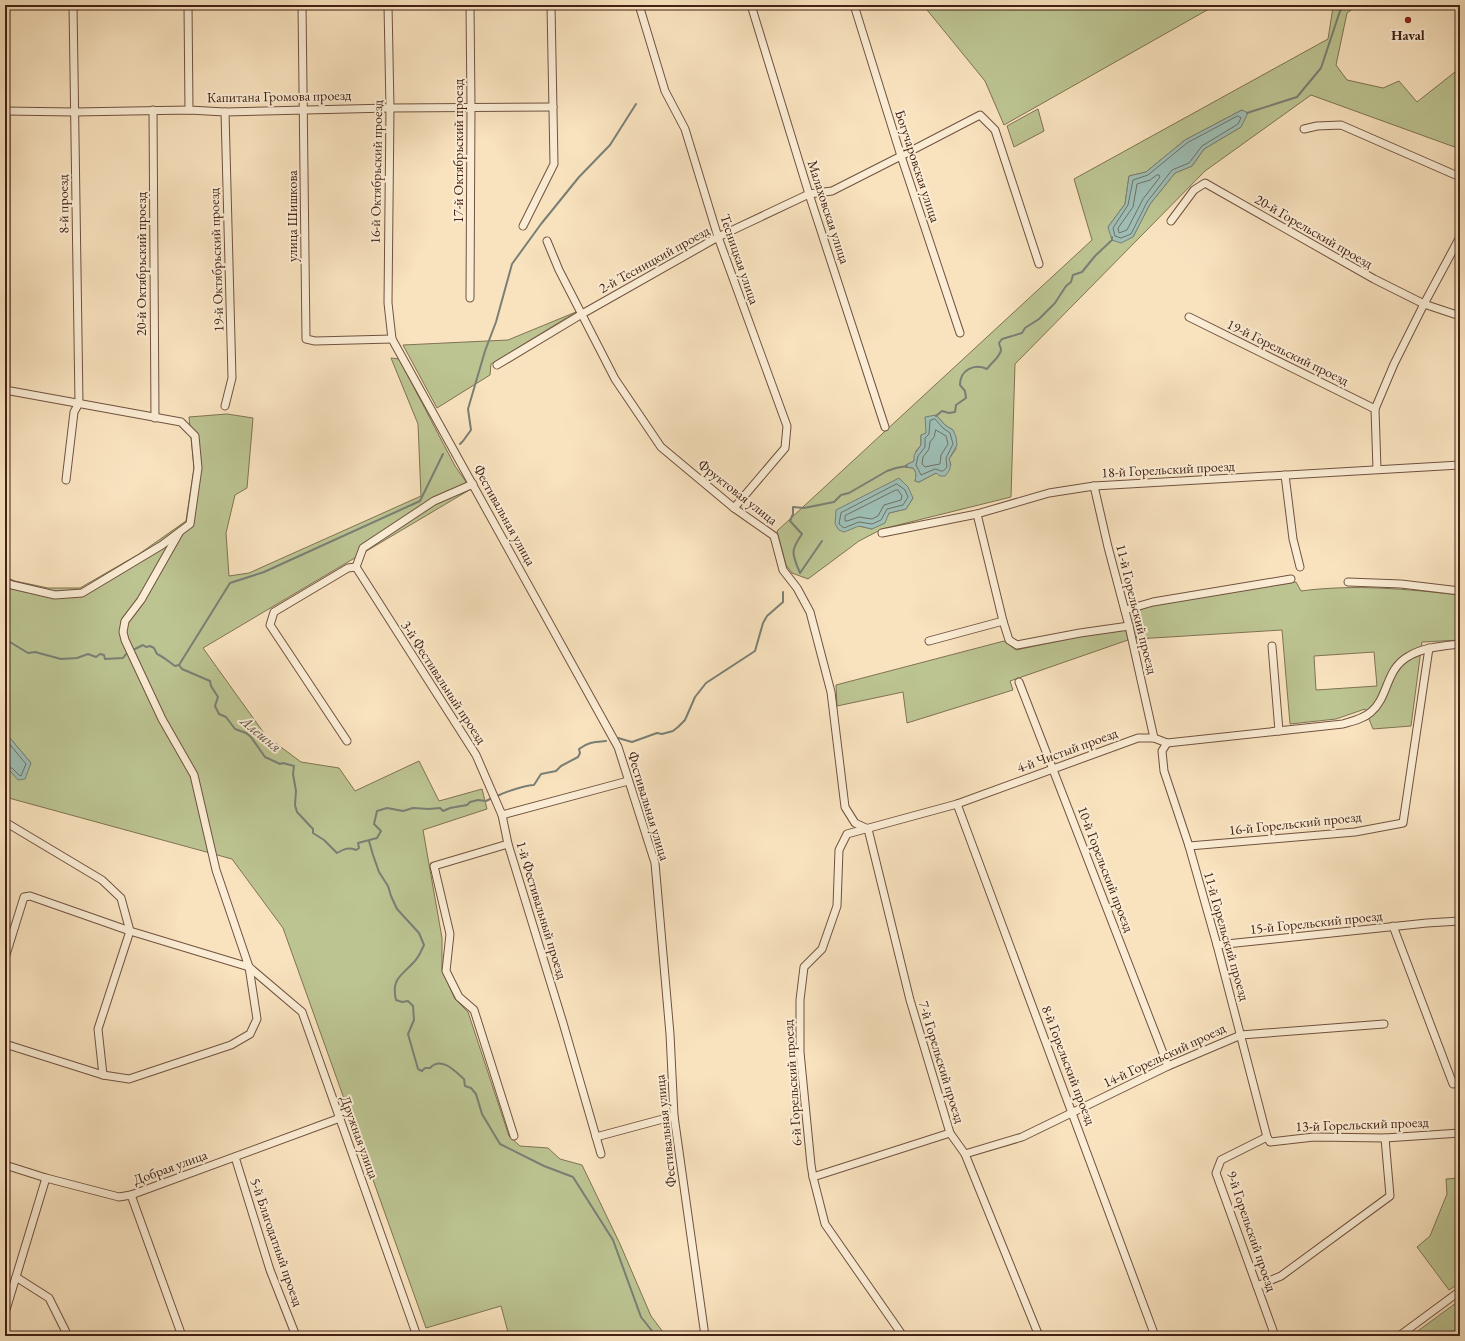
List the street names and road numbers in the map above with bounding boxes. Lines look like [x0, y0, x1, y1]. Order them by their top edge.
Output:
street label: 17-й Октябрьский проезд [449, 78, 467, 223]
street label: Капитана Громова проезд [207, 86, 352, 106]
street label: 16-й Октябрьский проезд [366, 99, 386, 244]
street label: Богучаровская улица [891, 107, 945, 225]
street label: Малаховская улица [804, 158, 854, 267]
street label: улица Шишкова [283, 170, 301, 262]
street label: 8-й проезд [53, 174, 73, 234]
street label: 19-й Октябрьский проезд [204, 187, 228, 332]
street label: 20-й Горельский проезд [1252, 190, 1377, 272]
street label: 20-й Октябрьский проезд [132, 191, 150, 336]
street label: Тесницкая улица [716, 211, 764, 307]
street label: 2-й Тесницкий проезд [595, 221, 713, 297]
street label: 19-й Горельский проезд [1224, 315, 1352, 390]
street label: Фруктовая улица [694, 455, 782, 529]
street label: 18-й Горельский проезд [1101, 456, 1236, 481]
street label: Фестивальная улица [470, 461, 541, 569]
street label: 11-й Горельский проезд [1112, 542, 1162, 677]
street label: 3-й Фестивальный проезд [397, 617, 491, 748]
street label: 4-й Чистый проезд [1014, 723, 1120, 777]
street label: Фестивальная улица [624, 749, 674, 863]
street label: 10-й Горельский проезд [1074, 803, 1139, 935]
street label: 16-й Горельский проезд [1228, 807, 1363, 839]
street label: 1-й Фестивальный проезд [512, 839, 572, 982]
street label: 11-й Горельский проезд [1200, 869, 1254, 1003]
street label: 15-й Горельский проезд [1249, 906, 1384, 938]
street label: 7-й Горельский проезд [915, 999, 969, 1126]
street label: 8-й Горельский проезд [1038, 1003, 1100, 1128]
street label: 14-й Горельский проезд [1100, 1018, 1229, 1091]
street label: 6-й Горельский проезд [779, 1019, 805, 1147]
street label: Фестивальная улица [650, 1073, 680, 1188]
street label: Дружная улица [337, 1093, 384, 1182]
street label: 13-й Горельский проезд [1295, 1113, 1430, 1135]
street label: Добрая улица [130, 1145, 210, 1189]
street label: 9-й Горельский проезд [1223, 1168, 1281, 1294]
street label: 5-й Благодатный проезд [247, 1175, 308, 1309]

